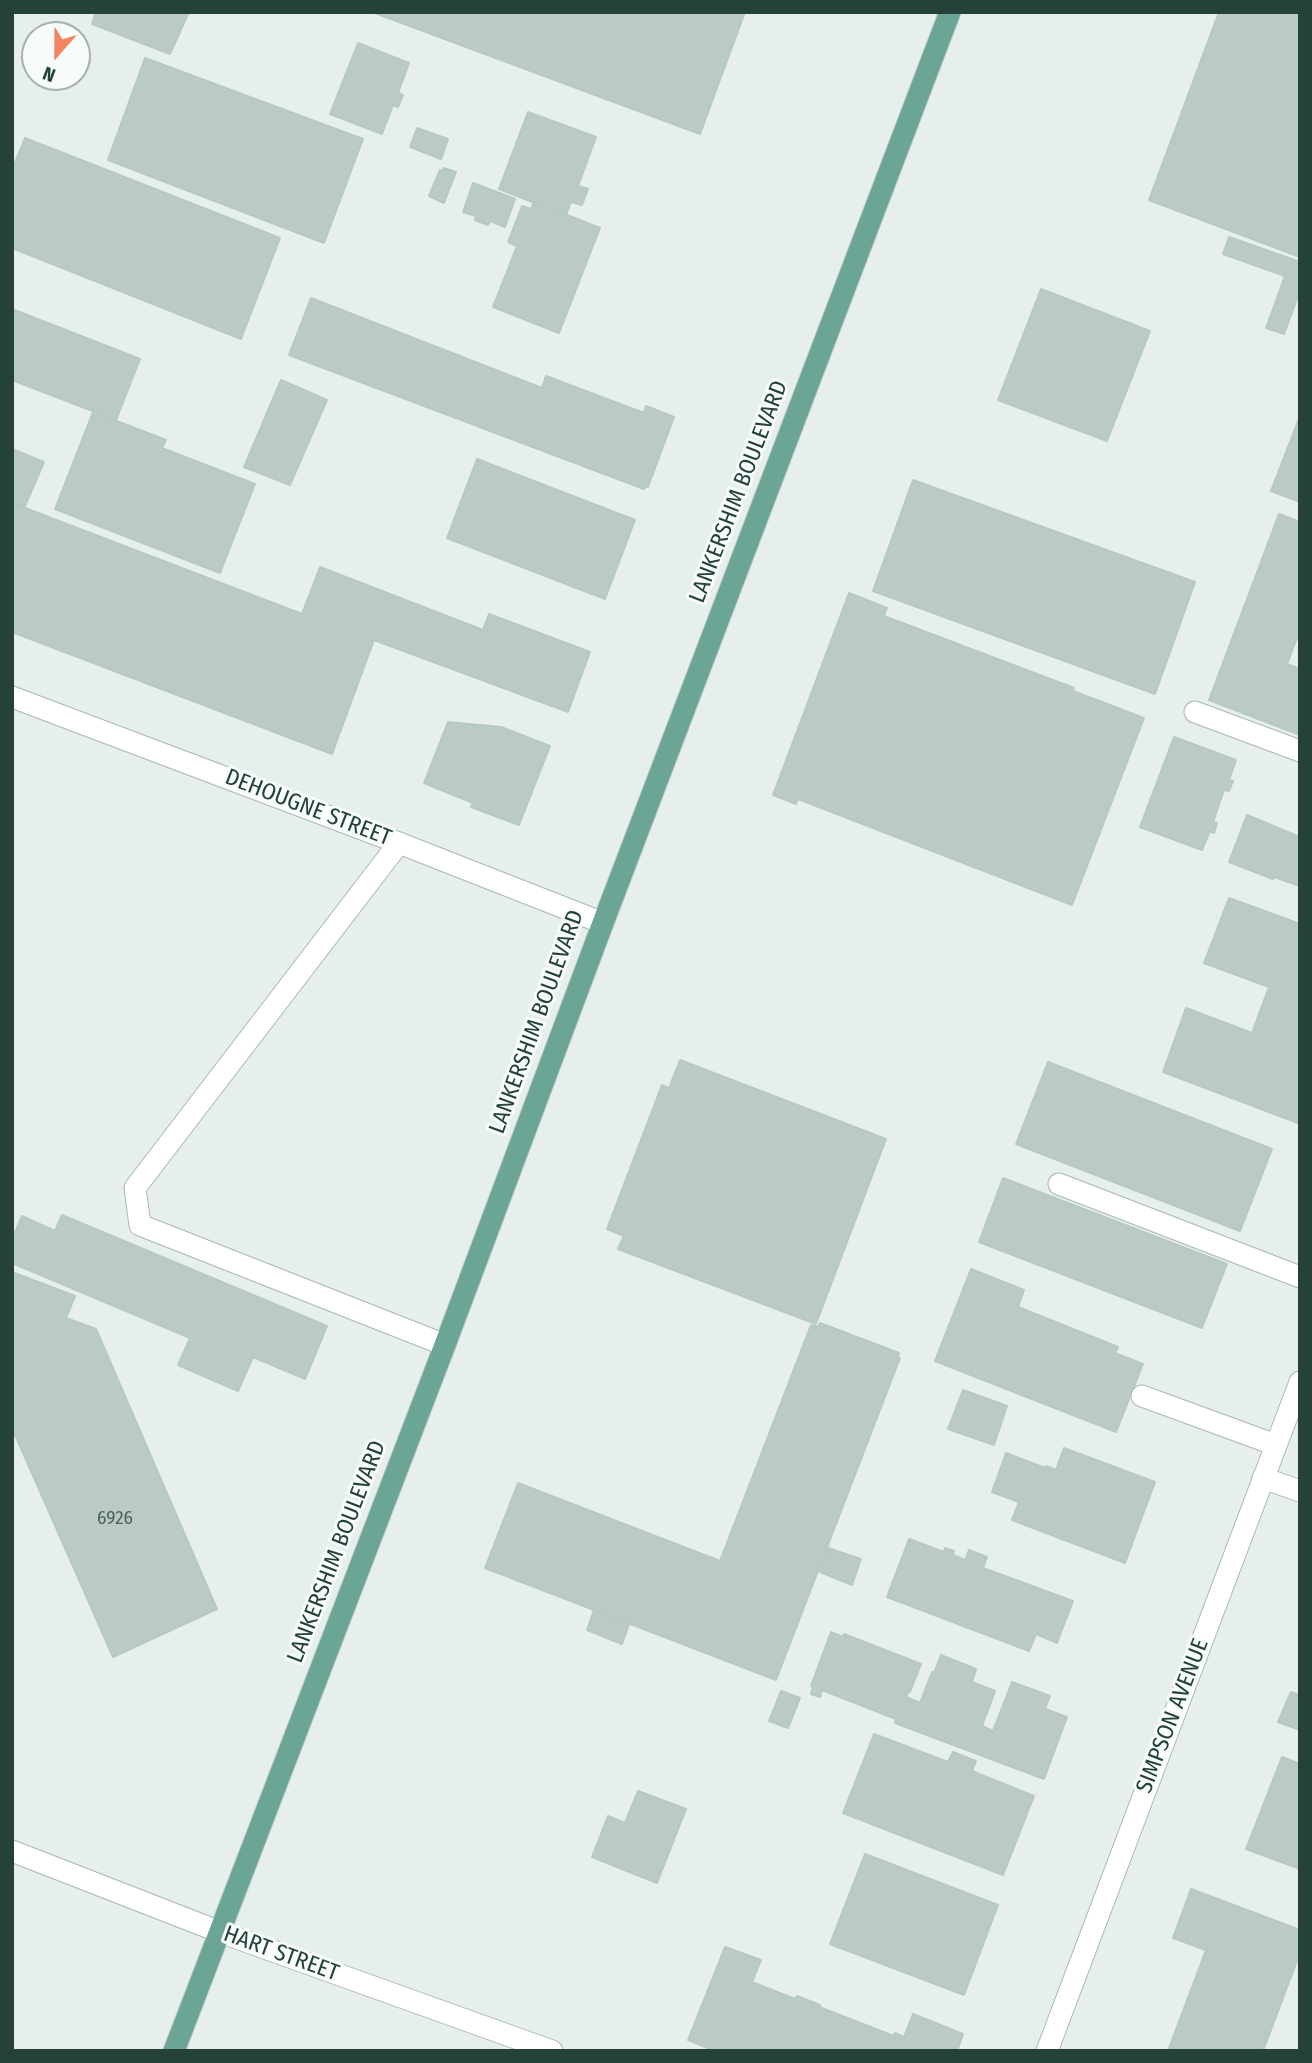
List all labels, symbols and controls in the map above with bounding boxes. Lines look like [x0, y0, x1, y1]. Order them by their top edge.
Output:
north arrow [21, 21, 91, 91]
text: N [40, 61, 58, 87]
street label: LANKERSHIM BOULEVARD [684, 377, 794, 607]
street label: DEHOUGNE STREET [221, 764, 395, 852]
street label: LANKERSHIM BOULEVARD [484, 907, 590, 1137]
street label: LANKERSHIM BOULEVARD [282, 1437, 392, 1667]
house number: 6926 [97, 1508, 133, 1530]
street label: SIMPSON AVENUE [1131, 1635, 1215, 1797]
street label: HART STREET [220, 1920, 342, 1988]

